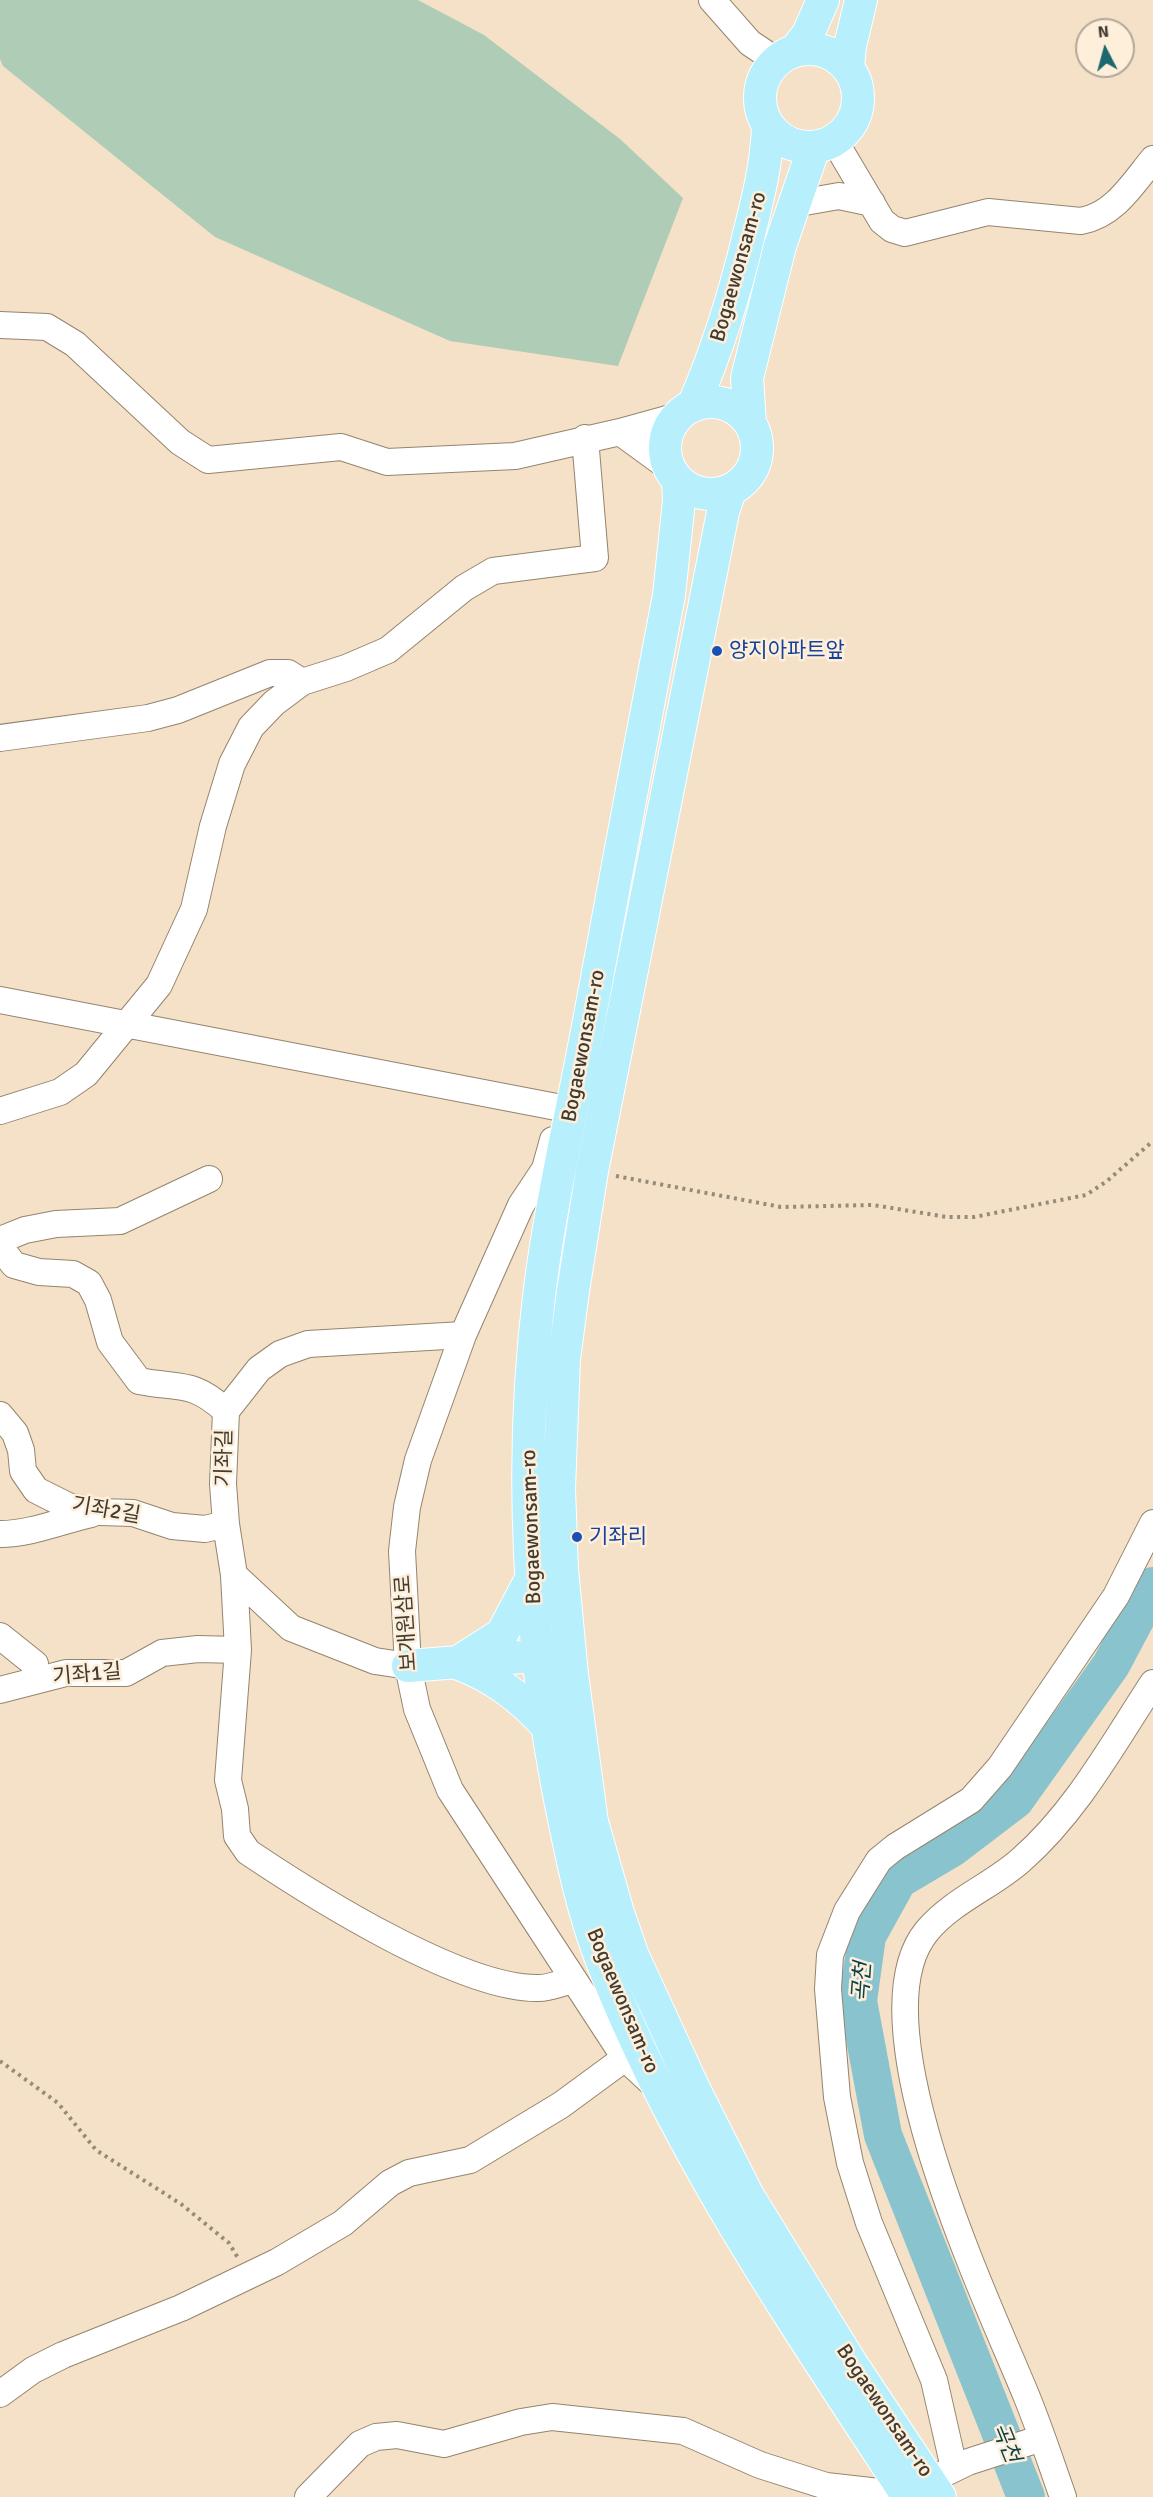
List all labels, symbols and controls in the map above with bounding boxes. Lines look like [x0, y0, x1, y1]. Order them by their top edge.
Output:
north arrow [1075, 18, 1135, 78]
text: N [1097, 22, 1110, 43]
street label: Bogaewonsam-ro [706, 189, 772, 345]
place label: 양지아파트앞 [729, 638, 845, 664]
marker: 양지아파트앞 [710, 644, 724, 658]
street label: Bogaewonsam-ro [557, 968, 611, 1124]
street label: 기좌길 [212, 1429, 238, 1487]
street label: Bogaewonsam-ro [517, 1449, 547, 1605]
street label: 기좌2길 [70, 1493, 142, 1529]
place label: 기좌리 [589, 1524, 647, 1550]
marker: 기좌리 [570, 1530, 584, 1544]
street label: 보개원삼로 [391, 1574, 423, 1672]
street label: 기좌1길 [51, 1659, 123, 1691]
street label: Bogaewonsam-ro [580, 1925, 664, 2077]
water label: 곡천 [848, 1961, 878, 2003]
street label: Bogaewonsam-ro [830, 2340, 938, 2482]
water label: 곡천 [985, 2419, 1025, 2467]

